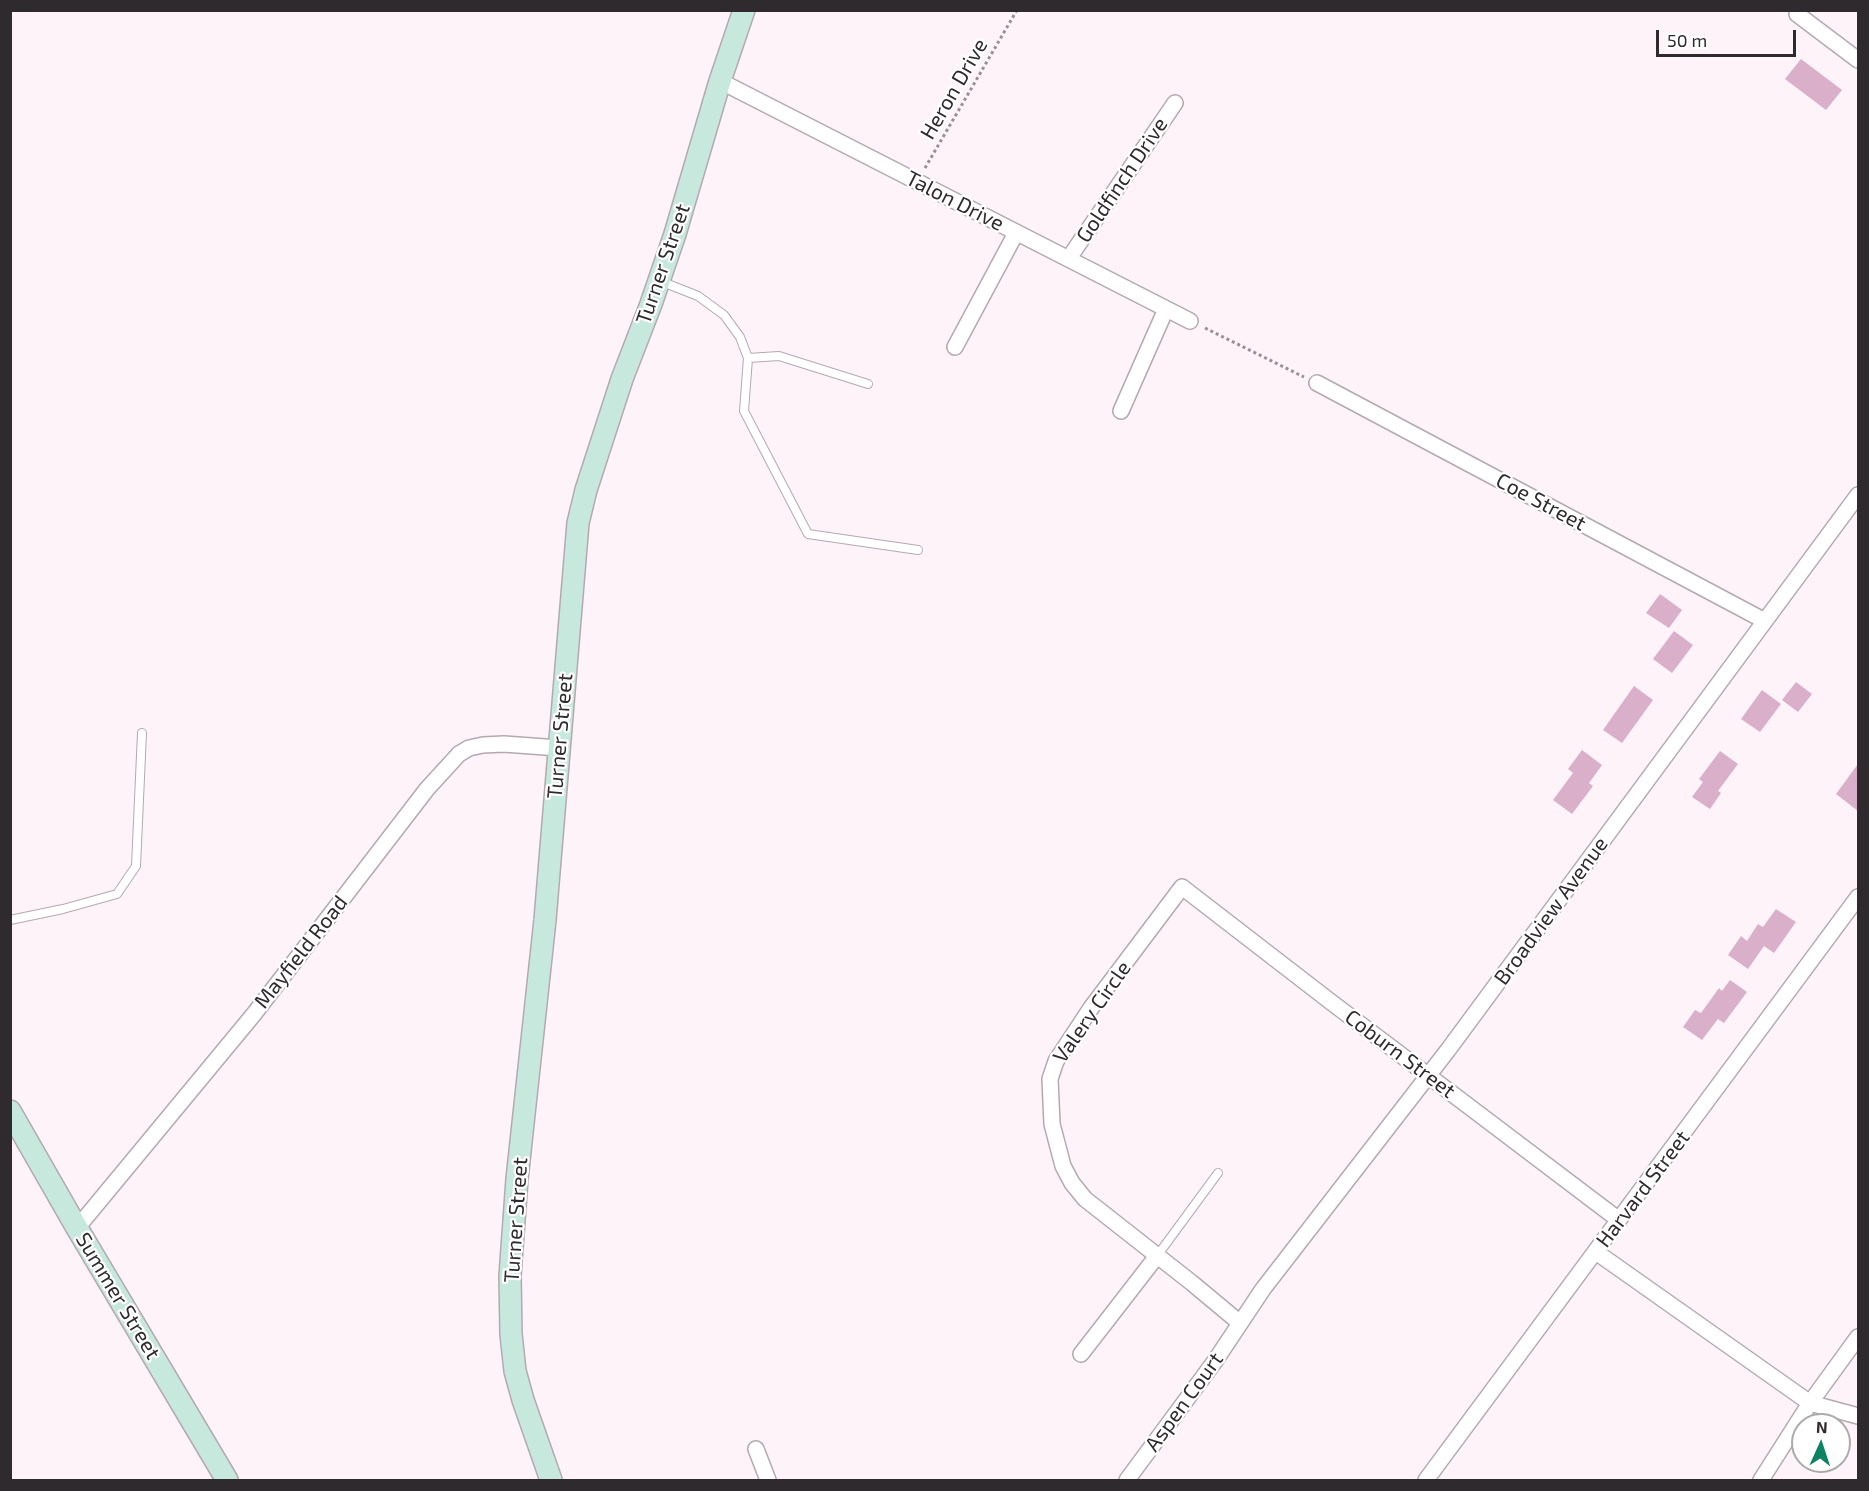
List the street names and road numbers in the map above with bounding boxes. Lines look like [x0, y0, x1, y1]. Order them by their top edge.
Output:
street label: Heron Drive [915, 34, 993, 144]
street label: Goldfinch Drive [1071, 113, 1173, 247]
street label: Talon Drive [902, 166, 1008, 236]
street label: Turner Street [631, 200, 695, 328]
street label: Coe Street [1492, 468, 1590, 536]
street label: Turner Street [542, 672, 578, 800]
street label: Broadview Avenue [1489, 832, 1613, 990]
street label: Mayfield Road [249, 891, 353, 1013]
street label: Valery Circle [1048, 956, 1136, 1068]
street label: Coburn Street [1340, 1004, 1460, 1104]
street label: Harvard Street [1591, 1126, 1695, 1252]
street label: Turner Street [499, 1156, 533, 1284]
street label: Summer Street [70, 1228, 166, 1364]
street label: Aspen Court [1140, 1348, 1228, 1456]

